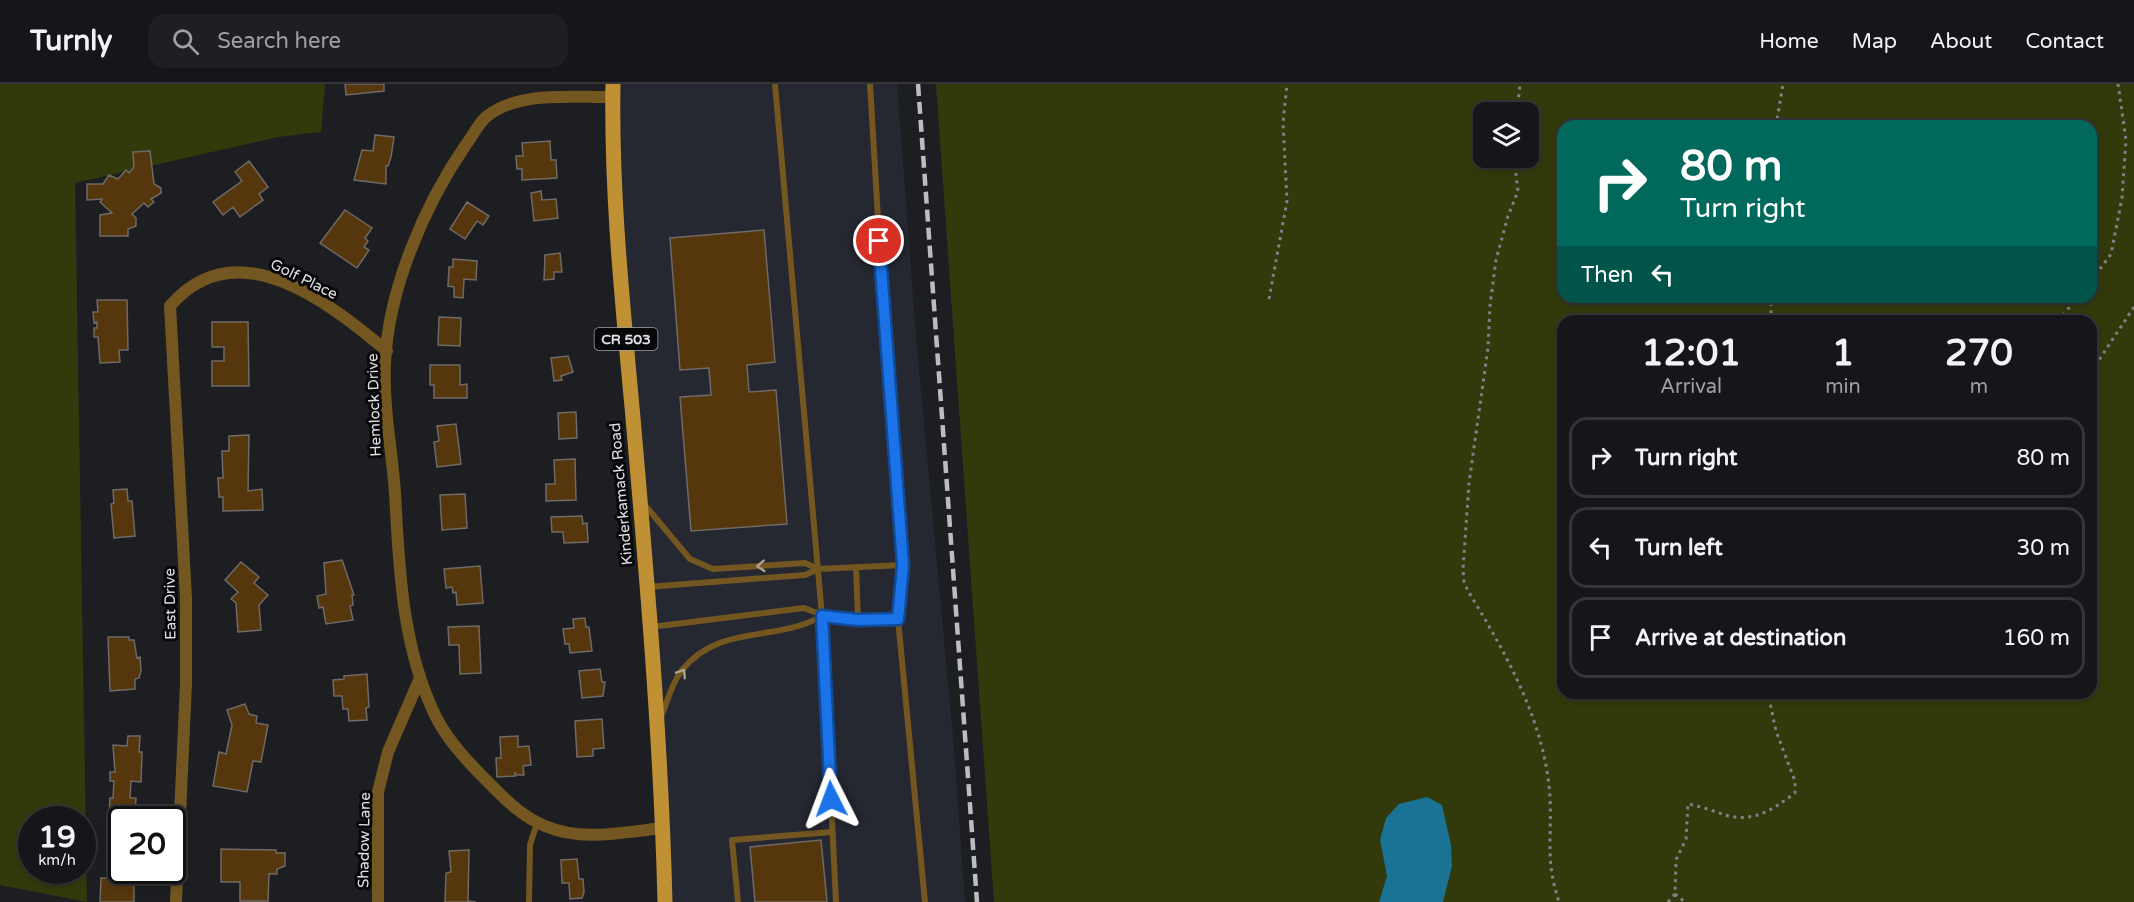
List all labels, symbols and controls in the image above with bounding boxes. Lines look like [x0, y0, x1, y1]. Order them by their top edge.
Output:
search box [148, 14, 568, 68]
text: Turnly [30, 24, 112, 58]
icon: search [169, 25, 202, 58]
text: Search here [217, 28, 341, 54]
text: Home [1759, 29, 1819, 54]
text: Map [1852, 29, 1897, 54]
text: About [1930, 29, 1992, 54]
text: Contact [2025, 29, 2104, 54]
map controls [1473, 102, 1539, 168]
button: layers [1473, 102, 1539, 168]
text: 80 m [1680, 141, 1782, 192]
icon: right [1581, 144, 1659, 222]
text: Turn right [1680, 192, 1806, 225]
pin [853, 215, 904, 266]
icon: arrive [862, 224, 895, 257]
street label: Golf Place [268, 255, 340, 303]
icon: left [1646, 258, 1679, 291]
text: Then [1581, 262, 1634, 288]
road number: CR 503 [594, 328, 658, 350]
text: 12:01 [1641, 332, 1741, 375]
text: 1 [1832, 332, 1854, 375]
text: 270 [1945, 332, 2013, 375]
street label: Hemlock Drive [363, 353, 385, 457]
text: Arrival [1660, 375, 1722, 399]
text: min [1825, 375, 1861, 399]
text: m [1970, 375, 1988, 399]
street label: Kinderkamack Road [606, 422, 636, 566]
icon: right [1584, 441, 1617, 474]
text: Turn right [1635, 445, 1737, 471]
text: 80 m [2016, 445, 2070, 471]
icon: left [1584, 531, 1617, 564]
text: Turn left [1635, 535, 1723, 561]
text: 30 m [2016, 535, 2070, 561]
one-way arrow [757, 559, 766, 572]
street label: East Drive [160, 568, 180, 640]
icon: arrive [1584, 621, 1617, 654]
text: Arrive at destination [1635, 625, 1846, 651]
text: 160 m [2003, 625, 2070, 651]
one-way arrow [674, 669, 685, 680]
position arrow [799, 767, 863, 831]
street label: Shadow Lane [354, 792, 374, 888]
speed limit sign: 20 [108, 806, 186, 884]
text: 19 [38, 819, 76, 856]
text: km/h [38, 851, 76, 869]

